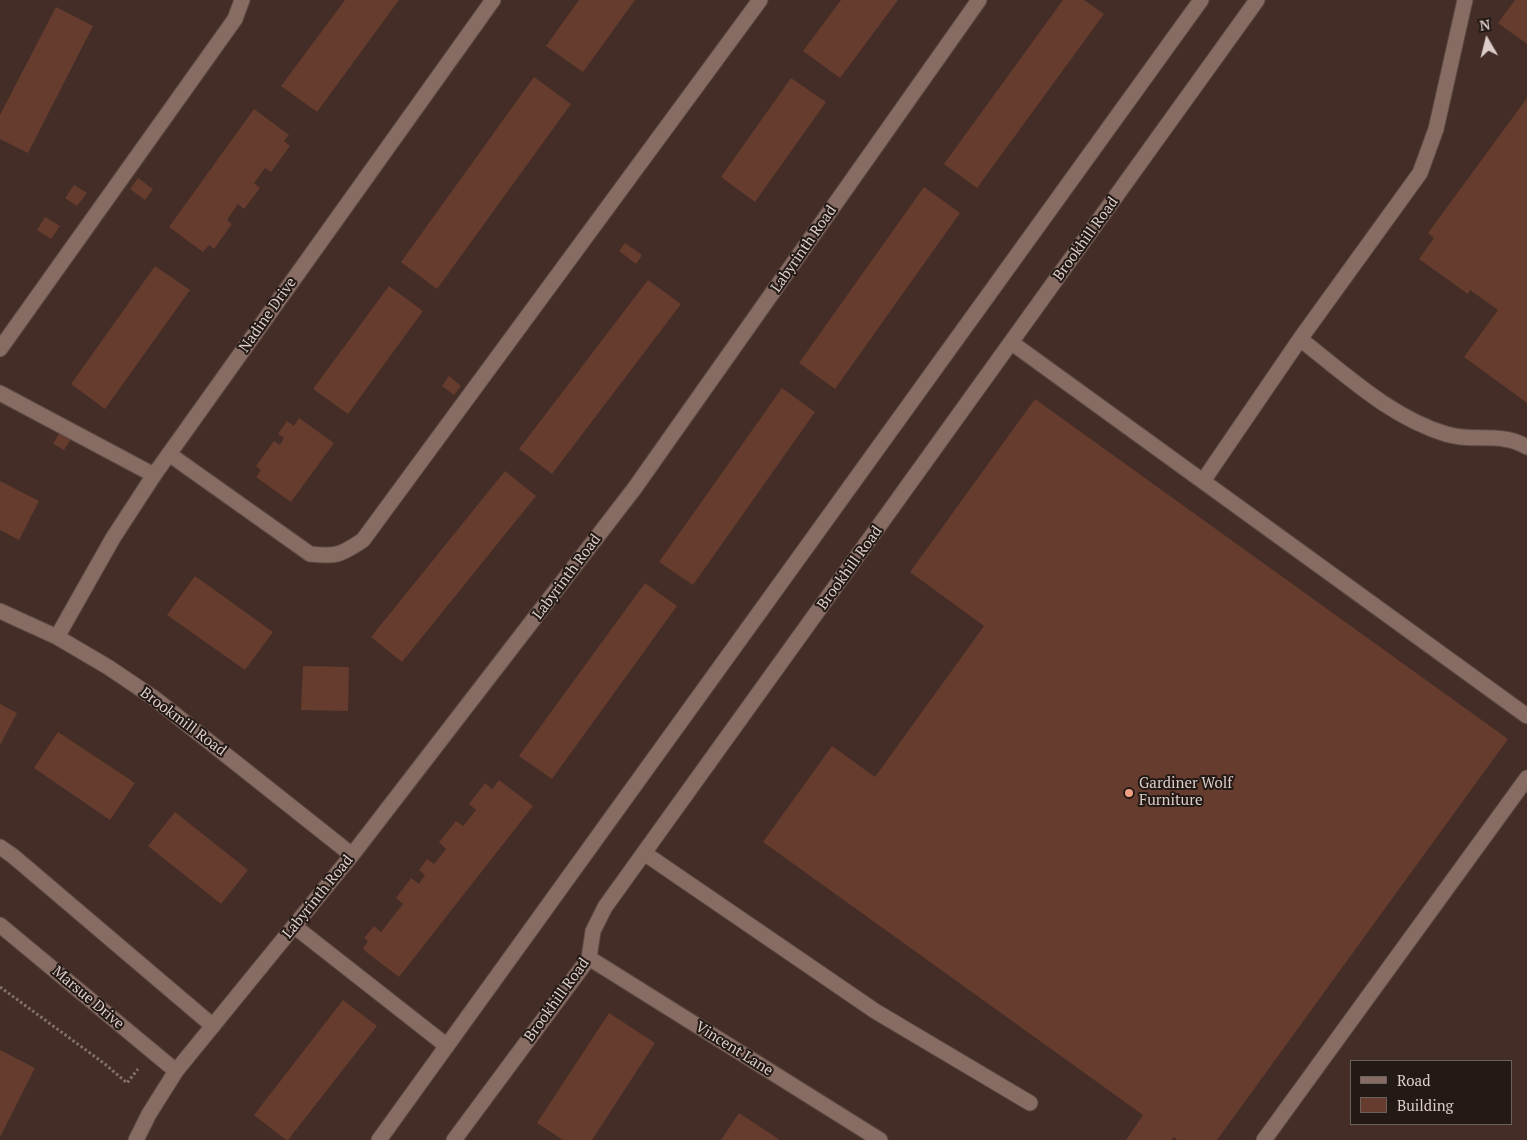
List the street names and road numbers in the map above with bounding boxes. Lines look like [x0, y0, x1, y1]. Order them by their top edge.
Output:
street label: Brookhill Road [1050, 194, 1122, 284]
street label: Labyrinth Road [767, 202, 841, 296]
street label: Nadine Drive [236, 274, 300, 356]
street label: Brookhill Road [814, 523, 886, 613]
street label: Labyrinth Road [529, 531, 605, 623]
street label: Brookmill Road [136, 684, 230, 760]
street label: Labyrinth Road [279, 852, 357, 942]
street label: Brookhill Road [521, 955, 593, 1045]
street label: Marsue Drive [48, 963, 128, 1033]
street label: Vincent Lane [692, 1018, 776, 1080]

